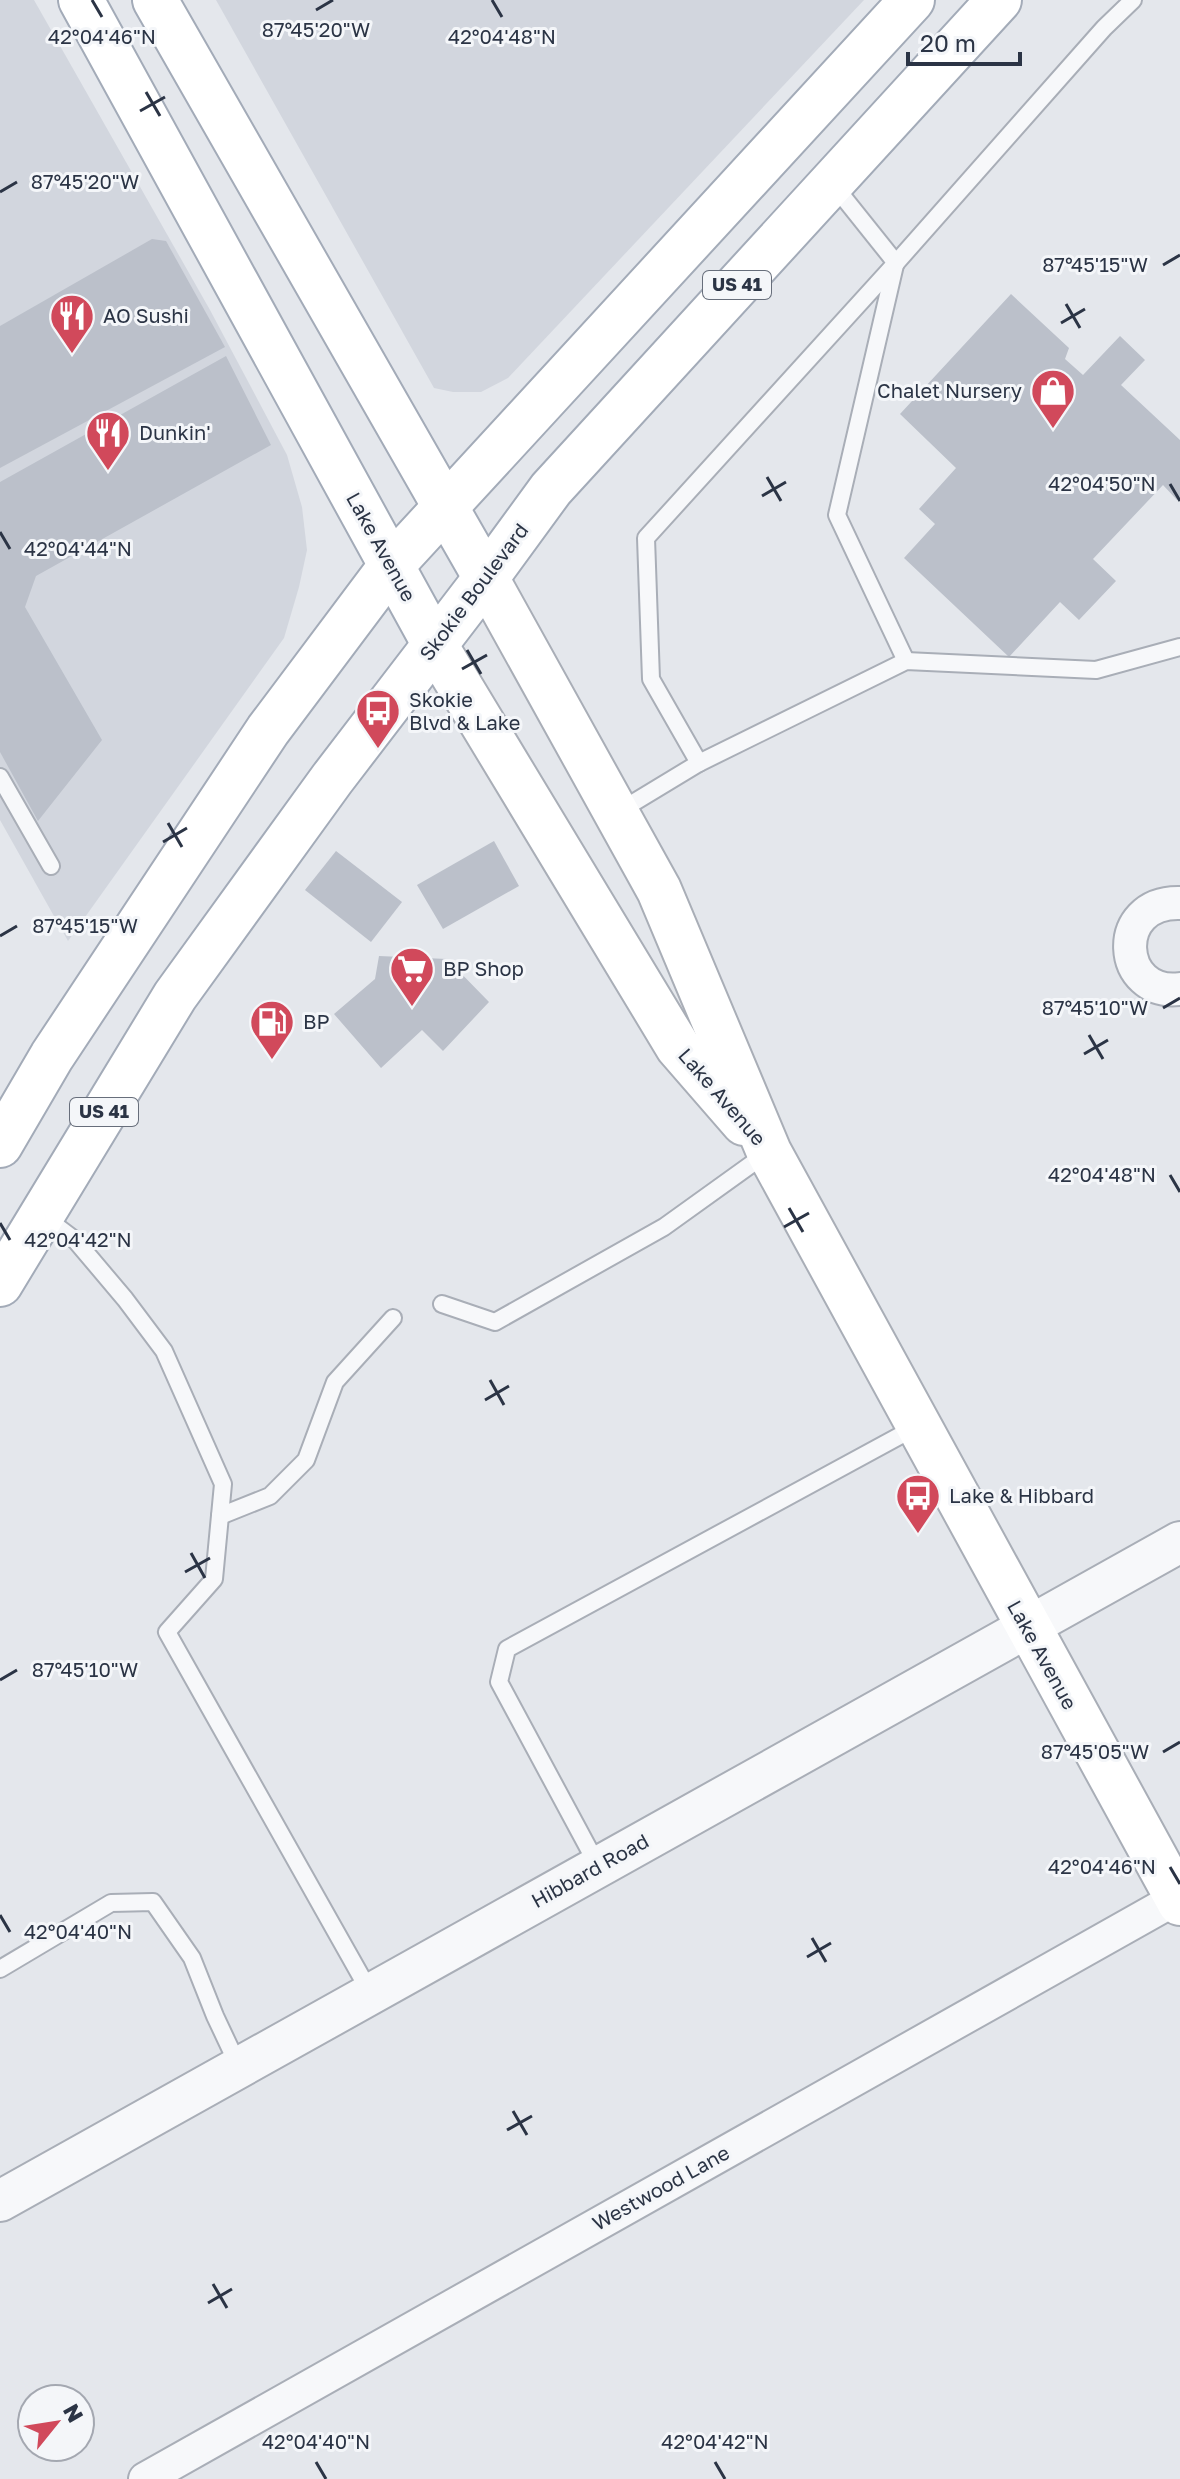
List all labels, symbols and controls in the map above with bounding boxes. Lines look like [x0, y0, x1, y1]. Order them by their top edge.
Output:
scale bar [908, 16, 1020, 66]
text: 87°45'20"W [262, 17, 370, 41]
text: 42°04'46"N [48, 24, 156, 48]
text: 42°04'48"N [448, 24, 556, 48]
text: 20 m [920, 28, 976, 57]
text: 87°45'20"W [31, 169, 139, 193]
text: 87°45'15"W [1042, 252, 1148, 276]
road number: US 41 [703, 271, 771, 299]
restaurant icon: AO Sushi [48, 292, 96, 355]
place label: AO Sushi [103, 303, 189, 327]
shop icon: Chalet Nursery [1029, 367, 1077, 430]
place label: Chalet Nursery [877, 378, 1022, 402]
restaurant icon: Dunkin' [84, 409, 132, 472]
place label: Dunkin' [139, 420, 211, 444]
text: 42°04'50"N [1048, 471, 1156, 495]
street label: Lake Avenue [342, 488, 422, 605]
street label: Skokie Boulevard [414, 518, 533, 665]
text: 42°04'44"N [24, 536, 132, 560]
bus stop icon: Skokie Blvd & Lake [354, 687, 402, 750]
place label: Skokie Blvd & Lake [409, 687, 520, 734]
text: 87°45'15"W [32, 913, 138, 937]
supermarket icon: BP Shop [388, 945, 436, 1008]
place label: BP Shop [443, 956, 524, 980]
text: 87°45'10"W [1042, 995, 1148, 1019]
fuel station icon: BP [248, 998, 296, 1061]
place label: BP [303, 1009, 330, 1033]
street label: Lake Avenue [674, 1043, 772, 1150]
road number: US 41 [70, 1098, 138, 1126]
text: 42°04'48"N [1048, 1162, 1156, 1186]
text: 42°04'42"N [24, 1227, 132, 1251]
bus stop icon: Lake & Hibbard [894, 1472, 942, 1535]
place label: Lake & Hibbard [949, 1483, 1094, 1507]
street label: Lake Avenue [1003, 1596, 1083, 1713]
text: 87°45'10"W [32, 1657, 138, 1681]
text: 87°45'05"W [1041, 1739, 1149, 1763]
street label: Hibbard Road [527, 1828, 652, 1912]
text: 42°04'46"N [1048, 1854, 1156, 1878]
text: 42°04'40"N [24, 1919, 132, 1943]
street label: Westwood Lane [588, 2140, 733, 2235]
north arrow [16, 2383, 96, 2463]
text: N [58, 2399, 90, 2427]
text: 42°04'40"N [262, 2429, 370, 2453]
text: 42°04'42"N [661, 2429, 769, 2453]

